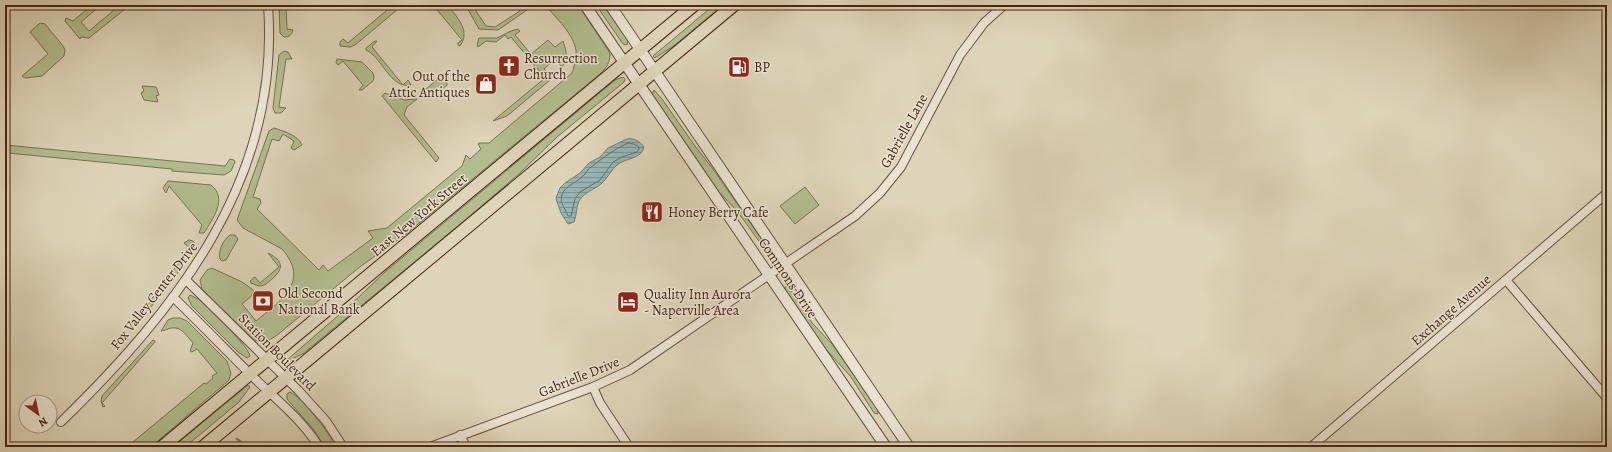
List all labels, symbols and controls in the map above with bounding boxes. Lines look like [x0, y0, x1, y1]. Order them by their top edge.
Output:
place label: Resurrection Church [524, 49, 598, 84]
church icon: Resurrection Church [496, 53, 522, 79]
fuel station icon: BP [726, 54, 752, 80]
place label: BP [754, 58, 770, 77]
place label: Out of the Attic Antiques [388, 67, 470, 102]
shop icon: Out of the Attic Antiques [473, 71, 499, 97]
street label: Gabrielle Lane [876, 91, 932, 171]
street label: East New York Street [367, 169, 471, 261]
restaurant icon: Honey Berry Cafe [639, 199, 665, 225]
place label: Honey Berry Cafe [668, 203, 769, 222]
street label: Commons Drive [754, 234, 822, 322]
street label: Fox Valley Center Drive [106, 238, 202, 354]
street label: Exchange Avenue [1407, 270, 1495, 350]
place label: Old Second National Bank [278, 284, 360, 319]
place label: Quality Inn Aurora - Naperville Area [644, 285, 752, 320]
bank icon: Old Second National Bank [250, 288, 276, 314]
hotel icon: Quality Inn Aurora - Naperville Area [615, 289, 641, 315]
street label: Station Boulevard [234, 309, 320, 395]
street label: Gabrielle Drive [536, 352, 622, 402]
north arrow [18, 394, 58, 434]
text: N [36, 413, 51, 430]

